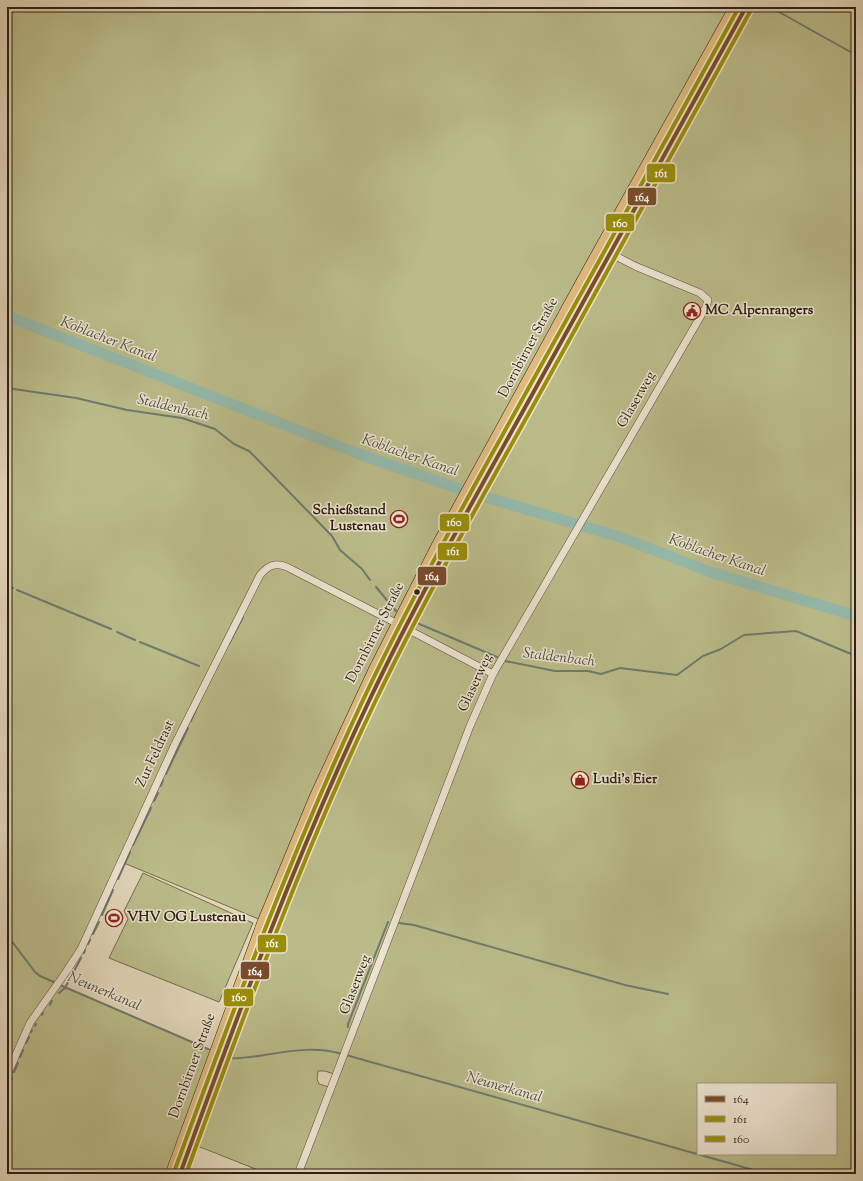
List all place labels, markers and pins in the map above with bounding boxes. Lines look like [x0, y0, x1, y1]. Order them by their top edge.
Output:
public building icon: MC Alpenrangers [682, 301, 702, 321]
place label: MC Alpenrangers [705, 301, 814, 321]
place label: Schießstand Lustenau [313, 501, 387, 537]
sports icon: Schießstand Lustenau [389, 509, 409, 529]
unlabelled marker [412, 587, 422, 597]
shop icon: Ludi's Eier [570, 770, 590, 790]
place label: Ludi's Eier [593, 770, 658, 790]
sports icon: VHV OG Lustenau [104, 908, 124, 928]
place label: VHV OG Lustenau [127, 908, 247, 928]

